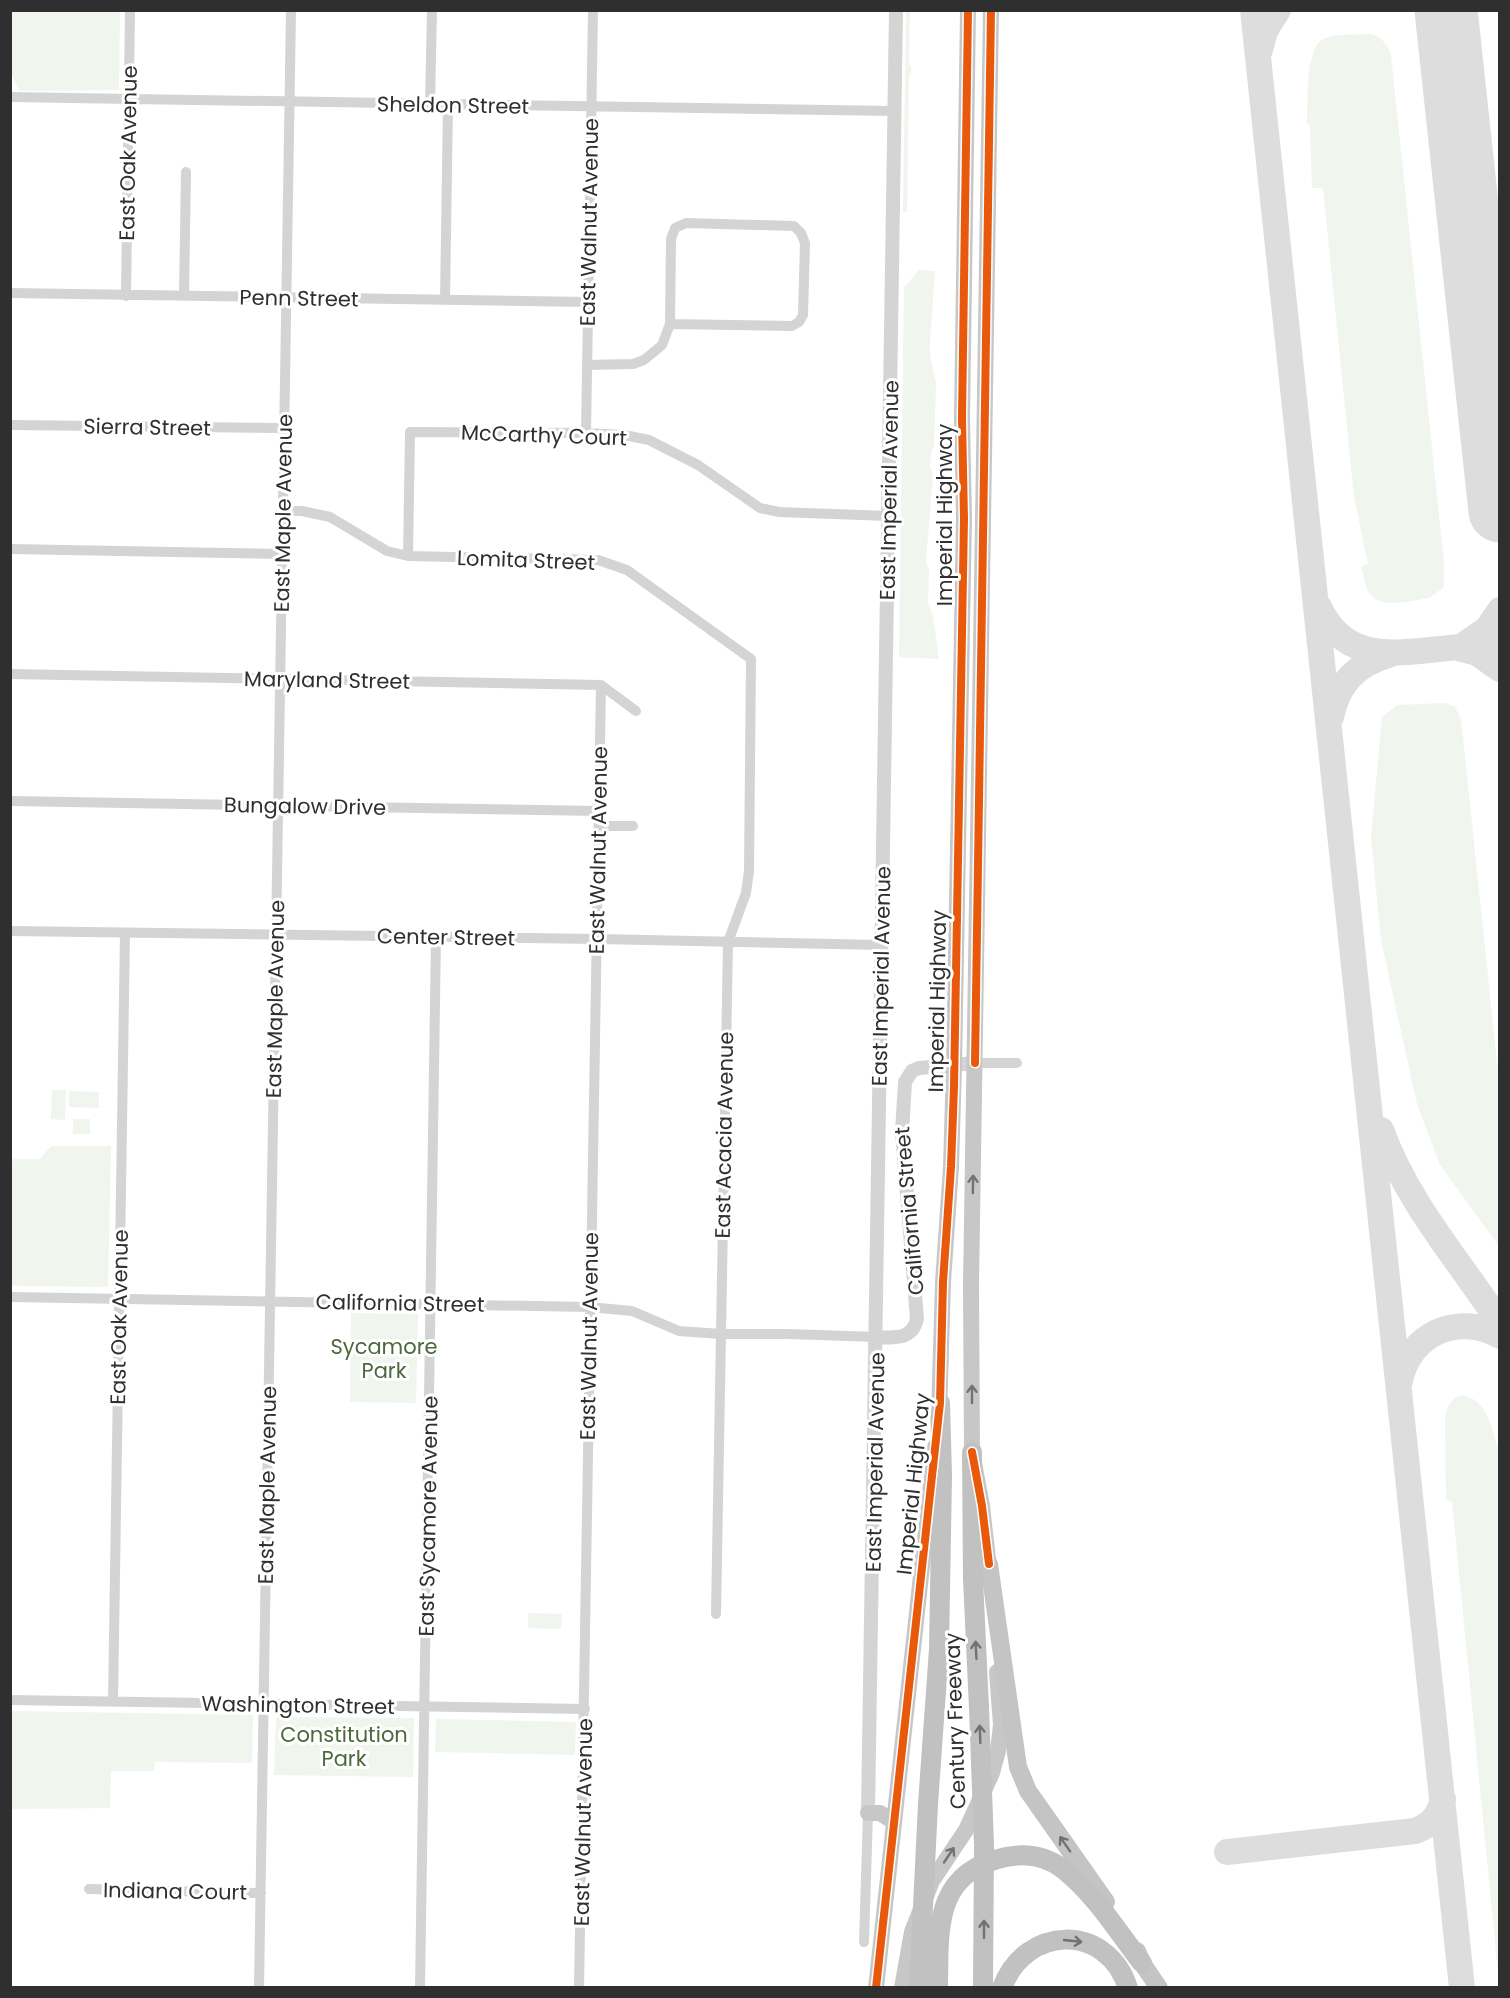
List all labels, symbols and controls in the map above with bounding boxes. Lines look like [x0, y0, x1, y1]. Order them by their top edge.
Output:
street label: East Oak Avenue [112, 65, 144, 241]
street label: Sheldon Street [377, 89, 529, 121]
street label: East Walnut Avenue [573, 118, 605, 326]
street label: Penn Street [239, 282, 359, 314]
street label: East Imperial Avenue [873, 380, 905, 600]
street label: Sierra Street [83, 411, 211, 443]
street label: East Maple Avenue [267, 414, 299, 612]
street label: McCarthy Court [460, 418, 628, 452]
street label: Imperial Highway [930, 424, 959, 606]
street label: Lomita Street [456, 543, 596, 577]
street label: Maryland Street [244, 664, 410, 696]
street label: East Walnut Avenue [582, 746, 614, 954]
street label: Bungalow Drive [224, 790, 386, 822]
street label: East Imperial Avenue [865, 866, 897, 1086]
street label: East Maple Avenue [259, 900, 291, 1098]
street label: Imperial Highway [921, 909, 953, 1093]
street label: Center Street [377, 921, 515, 953]
street label: East Acacia Avenue [708, 1031, 740, 1239]
street label: California Street [887, 1126, 931, 1296]
one-way arrow [967, 1175, 979, 1195]
street label: East Oak Avenue [103, 1229, 135, 1405]
street label: East Walnut Avenue [573, 1232, 605, 1440]
street label: California Street [315, 1287, 485, 1319]
park label: Sycamore Park [330, 1332, 438, 1385]
street label: East Imperial Avenue [859, 1352, 891, 1572]
one-way arrow [966, 1384, 978, 1404]
street label: East Maple Avenue [251, 1386, 283, 1584]
street label: Imperial Highway [889, 1392, 937, 1576]
street label: East Sycamore Avenue [411, 1395, 445, 1637]
street label: Century Freeway [937, 1632, 973, 1810]
one-way arrow [971, 1640, 982, 1660]
street label: Washington Street [201, 1689, 395, 1721]
street label: East Walnut Avenue [567, 1718, 599, 1926]
park label: Constitution Park [280, 1720, 408, 1773]
one-way arrow [974, 1725, 985, 1745]
one-way arrow [1059, 1836, 1071, 1853]
one-way arrow [944, 1847, 956, 1864]
street label: Indiana Court [103, 1875, 247, 1907]
one-way arrow [978, 1920, 990, 1940]
one-way arrow [1062, 1936, 1082, 1947]

